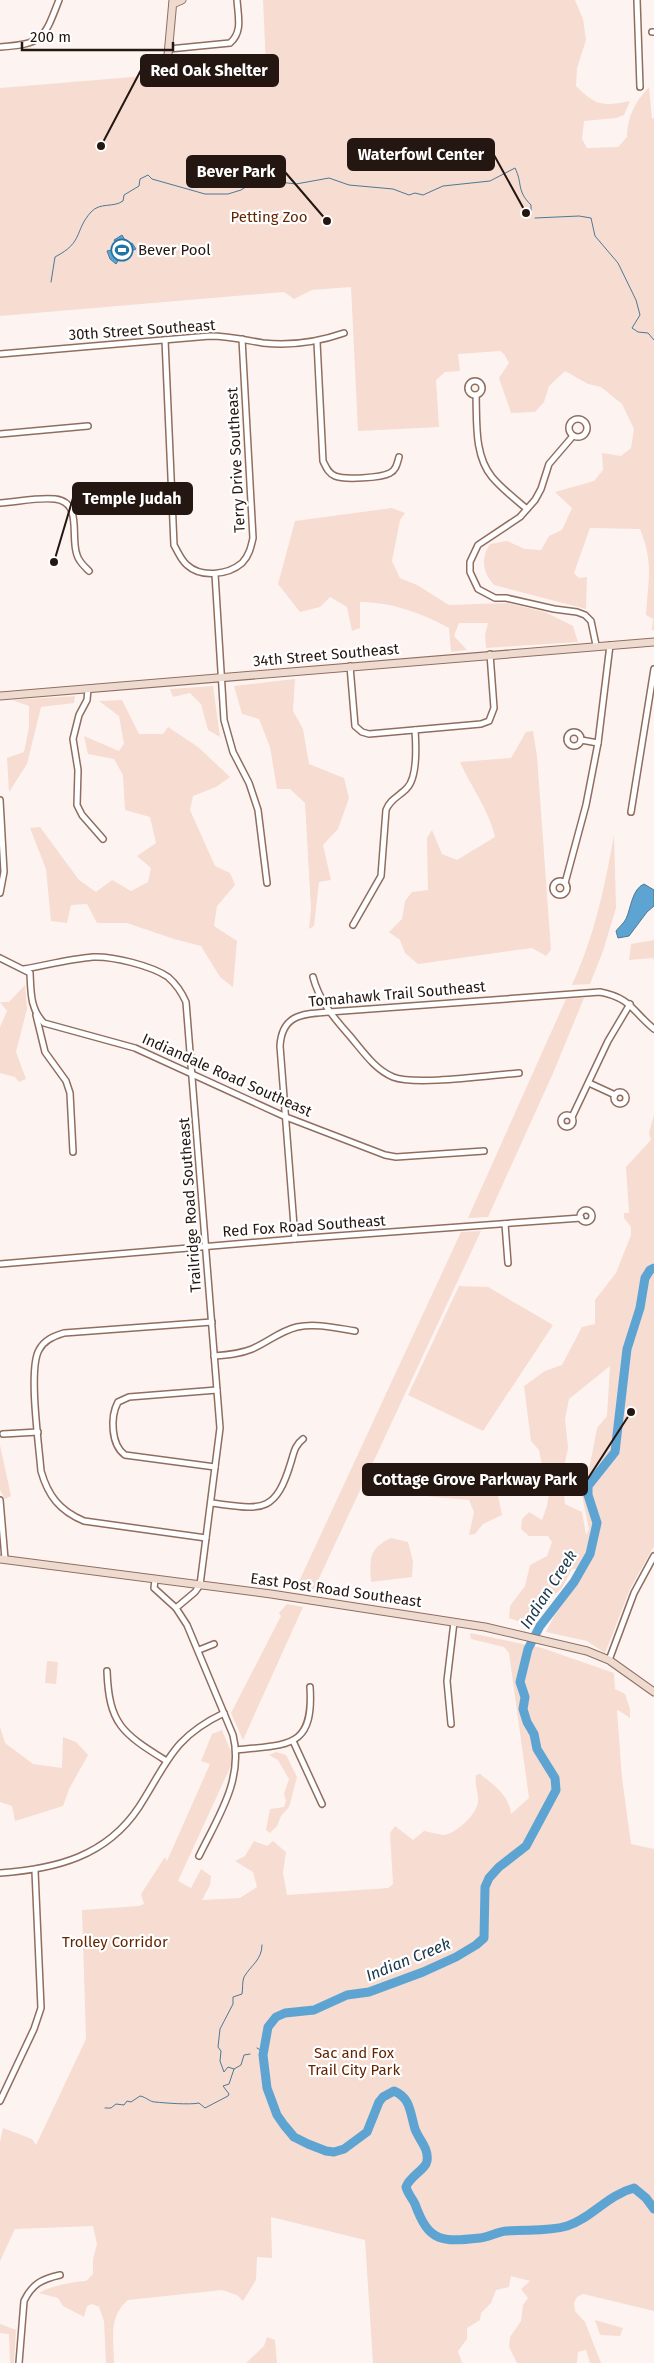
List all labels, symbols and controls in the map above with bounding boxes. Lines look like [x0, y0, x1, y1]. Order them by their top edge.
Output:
scale bar [22, 20, 174, 52]
text: 200 m [30, 28, 71, 46]
callout: Red Oak Shelter [141, 55, 278, 86]
text: Red Oak Shelter [150, 61, 268, 80]
callout: Waterfowl Center [348, 139, 494, 170]
text: Waterfowl Center [358, 145, 485, 164]
callout: Bever Park [187, 156, 285, 187]
text: Bever Park [197, 162, 275, 181]
park label: Petting Zoo [230, 208, 308, 226]
sports icon: Bever Pool [110, 238, 134, 262]
place label: Bever Pool [138, 241, 211, 259]
street label: 30th Street Southeast [68, 316, 217, 344]
street label: Terry Drive Southeast [223, 386, 249, 533]
callout: Temple Judah [73, 483, 192, 514]
text: Temple Judah [83, 489, 181, 508]
street label: 34th Street Southeast [252, 640, 400, 670]
street label: Tomahawk Trail Southeast [308, 977, 487, 1011]
street label: Indiandale Road Southeast [139, 1029, 315, 1121]
street label: Trailridge Road Southeast [175, 1117, 205, 1293]
street label: Red Fox Road Southeast [222, 1211, 387, 1241]
callout: Cottage Grove Parkway Park [363, 1464, 587, 1495]
text: Cottage Grove Parkway Park [373, 1470, 577, 1489]
water label: Indian Creek [516, 1546, 581, 1632]
street label: East Post Road Southeast [249, 1569, 423, 1611]
park label: Trolley Corridor [62, 1933, 168, 1951]
water label: Indian Creek [363, 1934, 454, 1985]
park label: Sac and Fox Trail City Park [308, 2044, 400, 2079]

